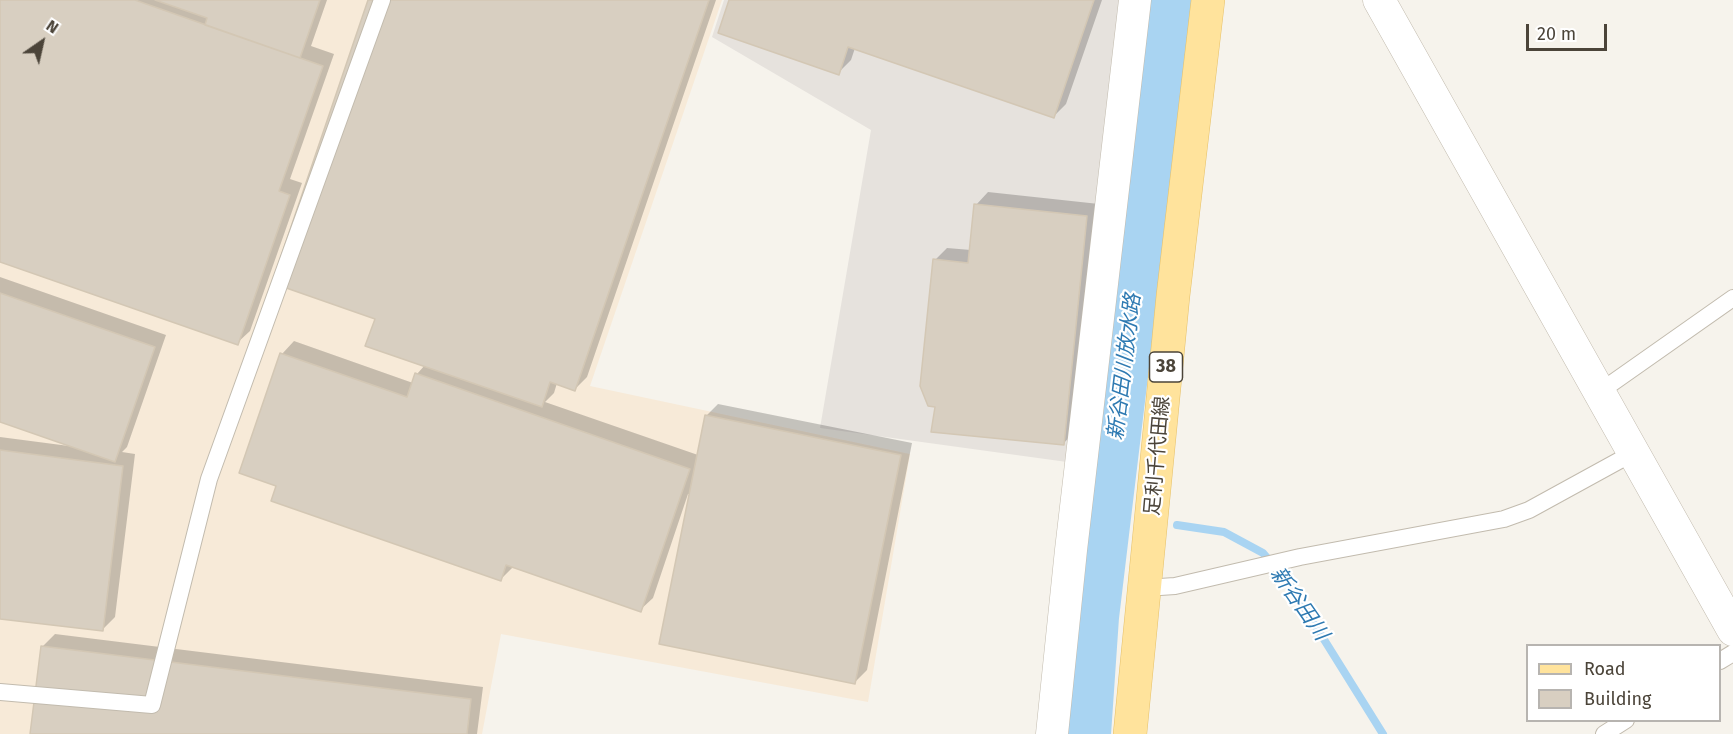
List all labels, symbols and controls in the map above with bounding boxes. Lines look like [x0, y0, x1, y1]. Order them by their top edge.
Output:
north arrow [12, 12, 72, 72]
scale bar [1529, 12, 1610, 50]
text: N [43, 16, 62, 38]
text: 20 m [1537, 23, 1576, 45]
water label: 新谷田川放水路 [1104, 293, 1146, 441]
road number: 38 [1150, 352, 1182, 382]
street label: 足利千代田線 [1141, 395, 1175, 517]
water label: 新谷田川 [1265, 562, 1333, 646]
legend [1526, 644, 1721, 722]
text: Road [1584, 658, 1626, 680]
text: Building [1584, 688, 1651, 710]

